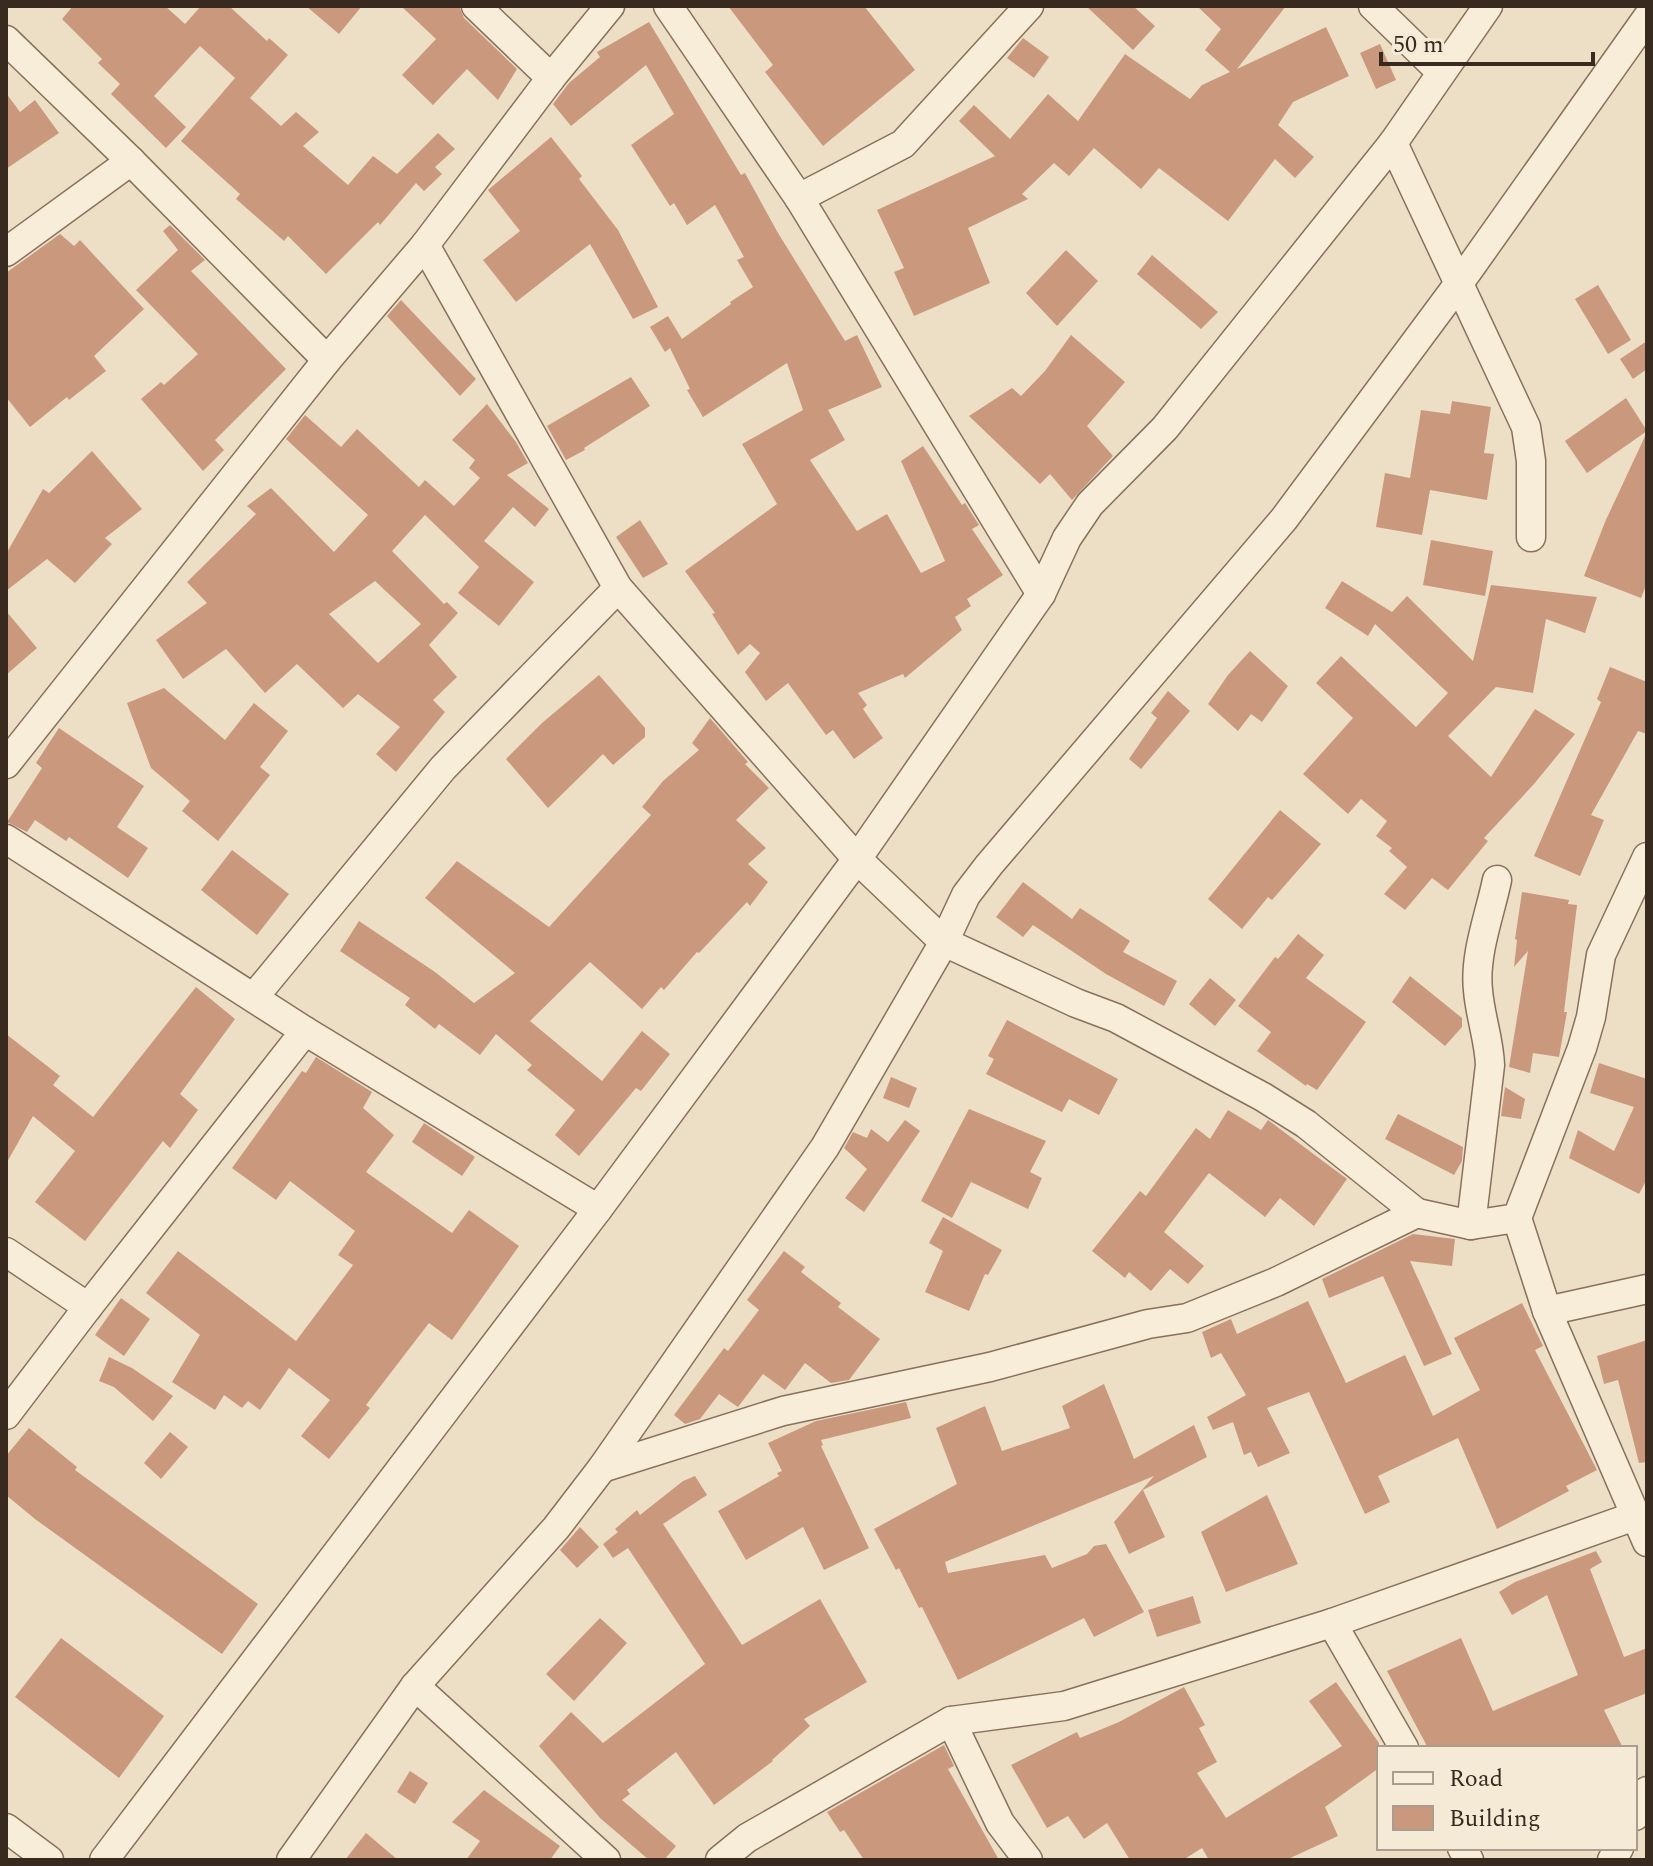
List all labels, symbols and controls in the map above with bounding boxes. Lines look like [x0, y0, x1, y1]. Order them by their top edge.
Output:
scale bar [1381, 16, 1593, 66]
text: 50 m [1393, 27, 1444, 63]
legend [1377, 1746, 1637, 1850]
text: Road [1449, 1761, 1503, 1797]
text: Building [1449, 1801, 1541, 1837]

